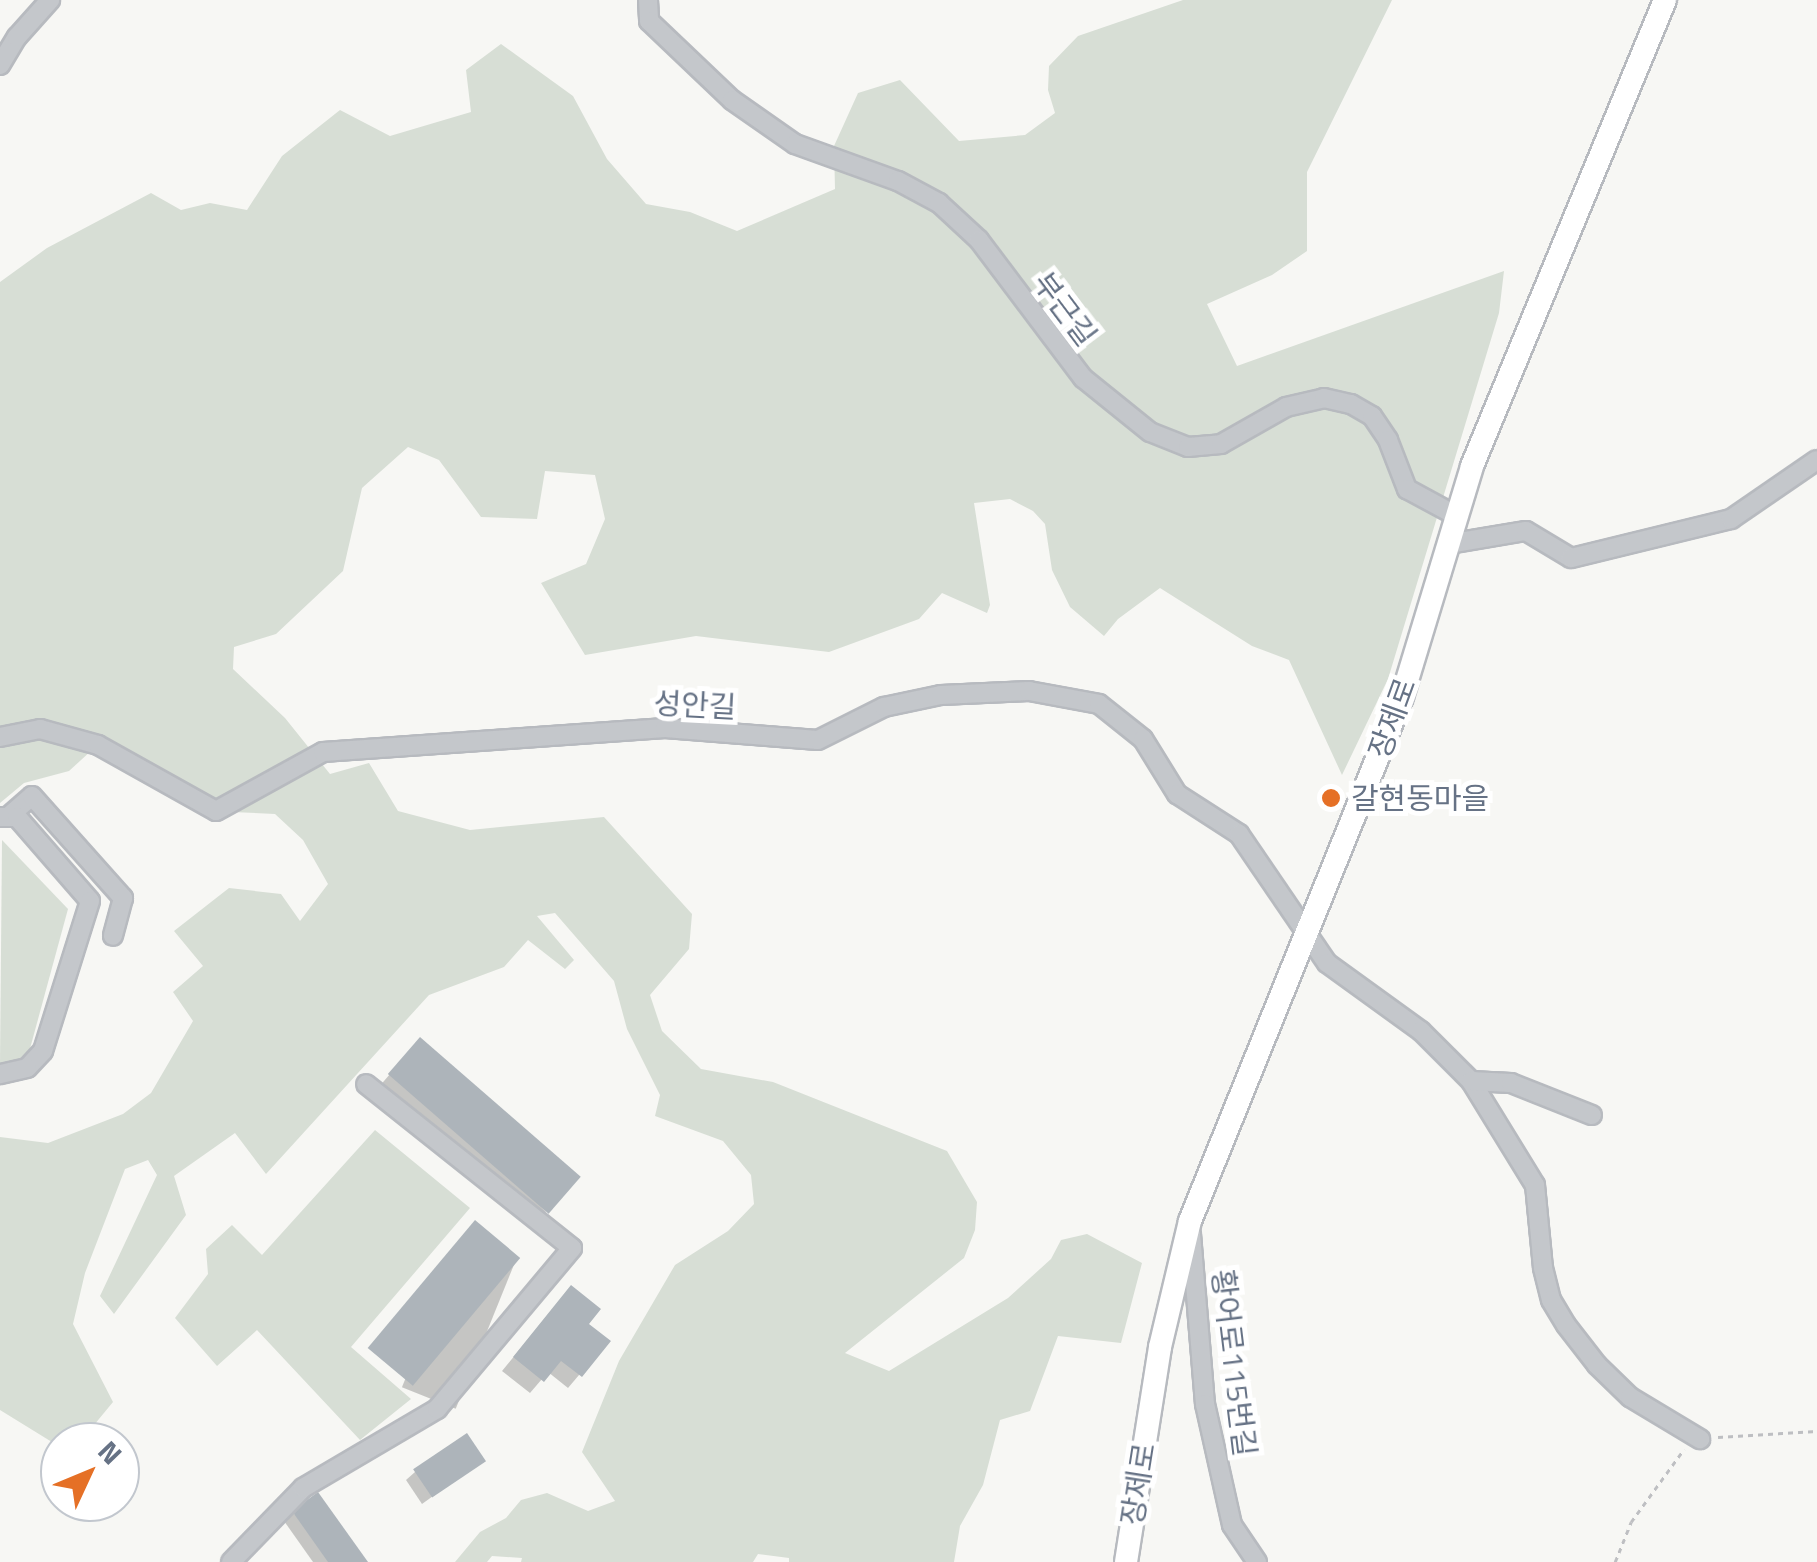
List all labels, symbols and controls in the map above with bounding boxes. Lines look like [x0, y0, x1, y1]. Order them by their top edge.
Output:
street label: 부근길 [1026, 265, 1104, 353]
street label: 장제로 [1361, 673, 1423, 763]
street label: 성안길 [653, 685, 737, 725]
place label: 갈현동마을 [1351, 780, 1489, 816]
marker: 갈현동마을 [1320, 787, 1342, 809]
street label: 황어로115번길 [1205, 1267, 1263, 1459]
north arrow [40, 1422, 140, 1522]
text: N [88, 1430, 133, 1474]
street label: 장제로 [1114, 1440, 1162, 1528]

